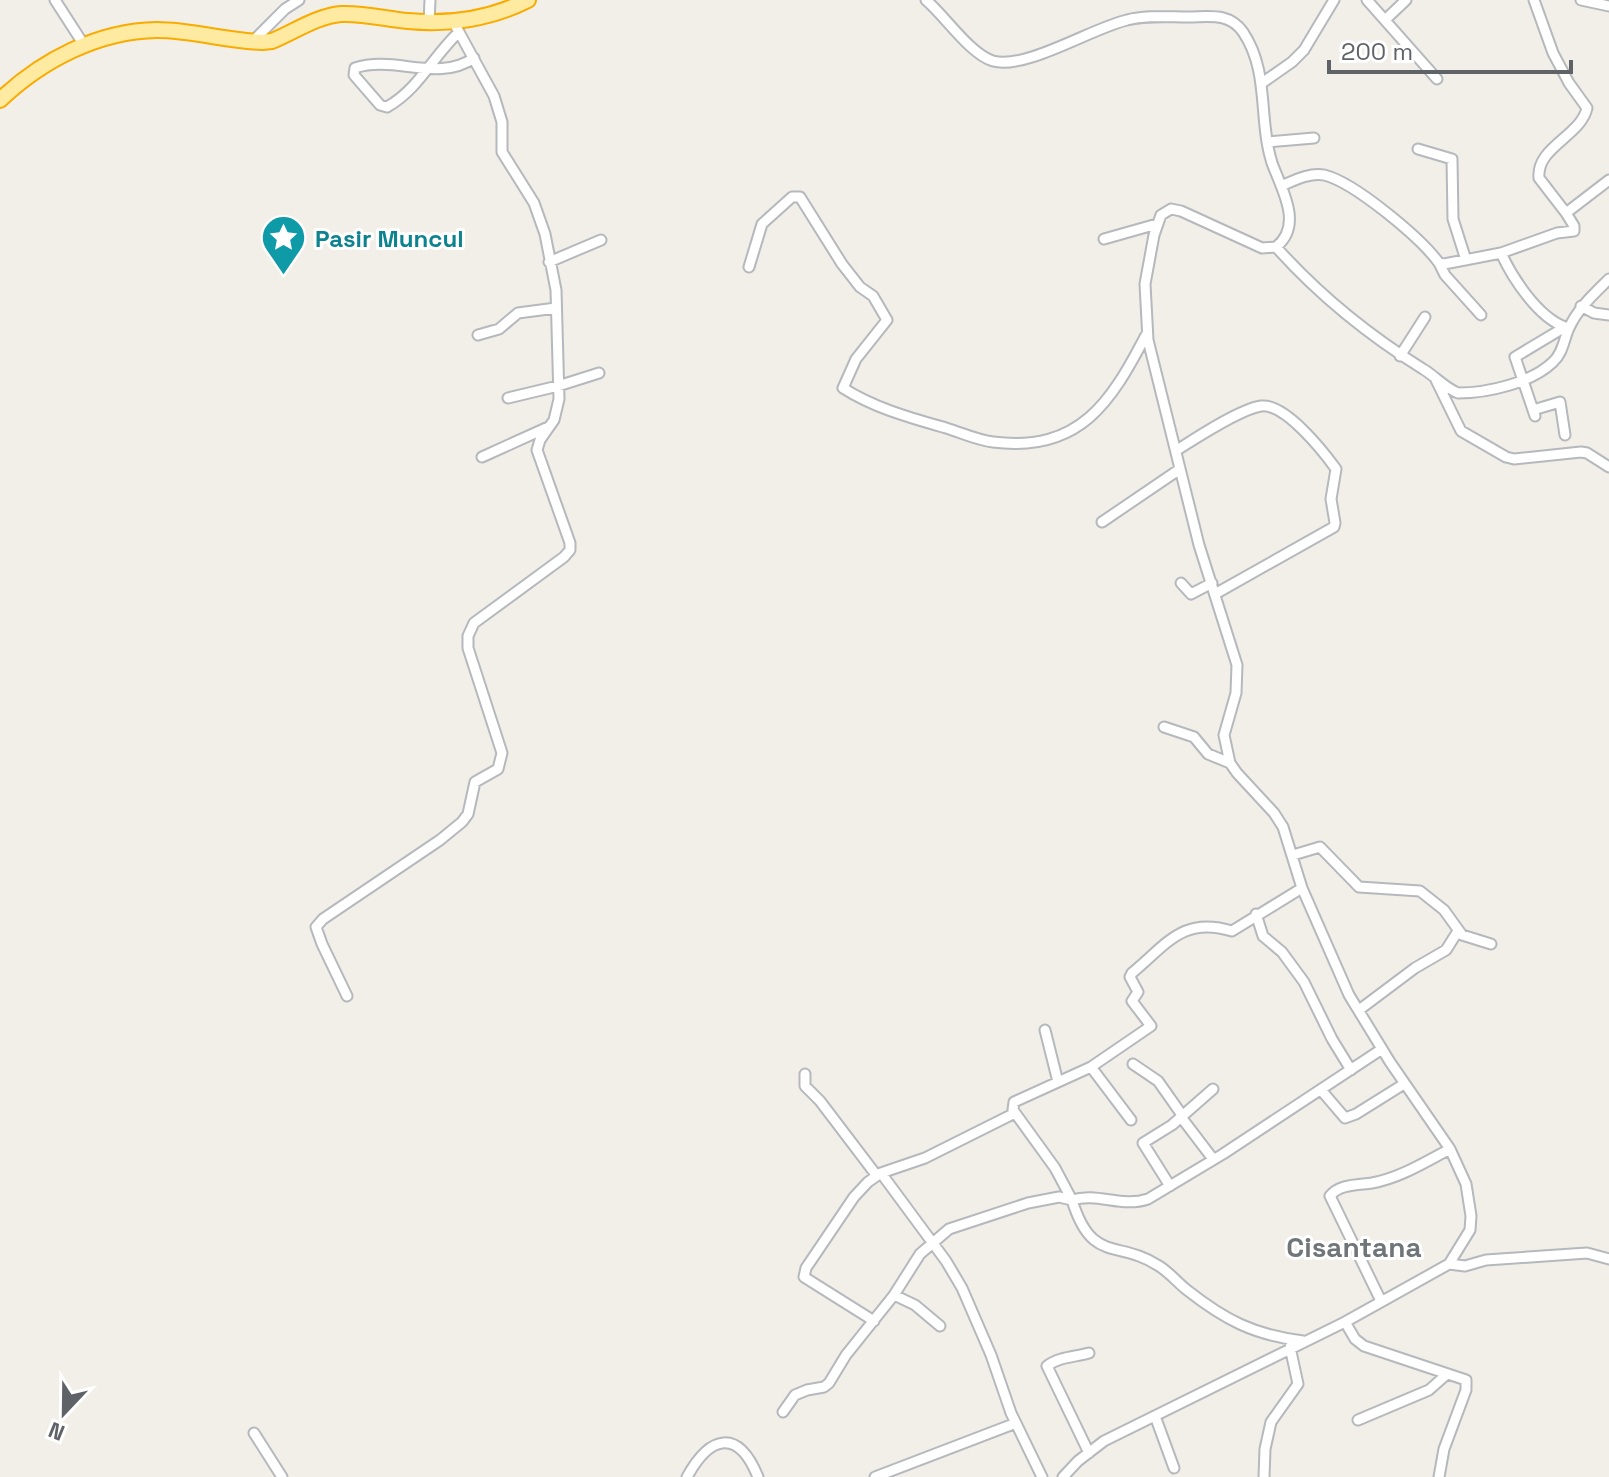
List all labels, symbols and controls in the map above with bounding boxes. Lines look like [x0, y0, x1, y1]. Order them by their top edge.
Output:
scale bar [1329, 24, 1571, 74]
text: 200 m [1341, 36, 1413, 67]
place icon: Pasir Muncul [260, 214, 308, 277]
place label: Pasir Muncul [315, 223, 464, 254]
district label: Cisantana [1286, 1229, 1422, 1265]
north arrow [24, 1373, 104, 1453]
text: N [44, 1416, 69, 1447]

